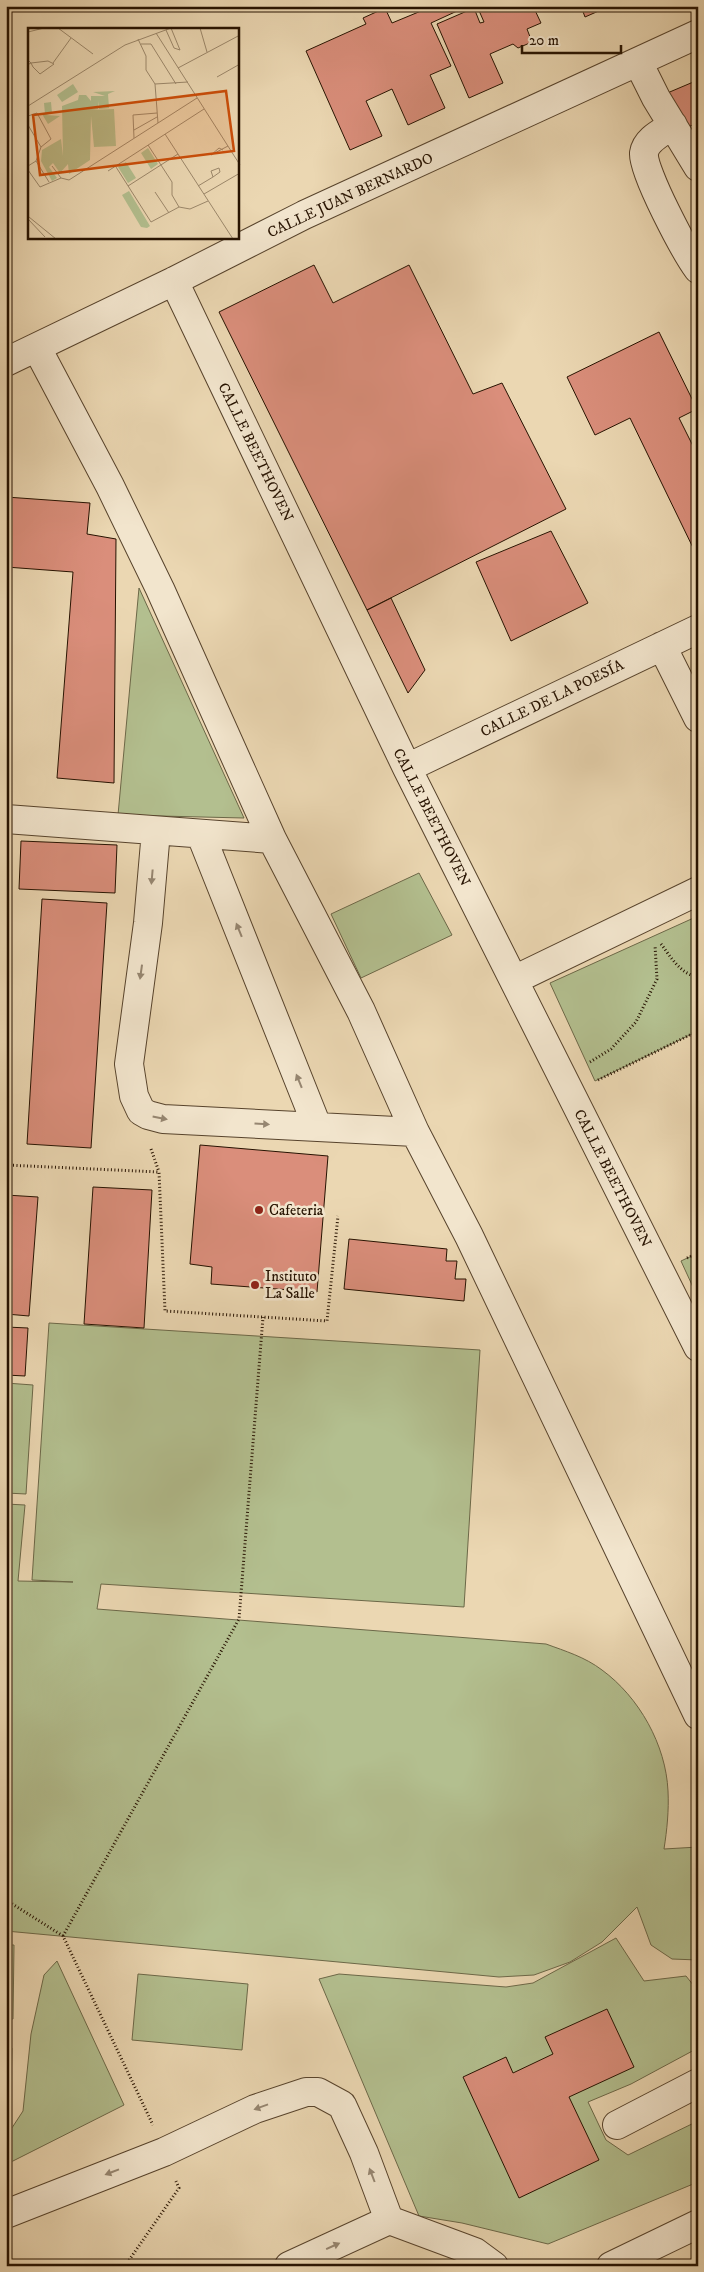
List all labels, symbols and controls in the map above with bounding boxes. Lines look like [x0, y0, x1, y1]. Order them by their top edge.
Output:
scale bar [522, 22, 620, 54]
inset map [28, 28, 239, 239]
text: 20 m [529, 31, 559, 50]
street label: CALLE JUAN BERNARDO [264, 149, 436, 242]
street label: CALLE BEETHOVEN [214, 380, 297, 525]
street label: CALLE DE LA POESÍA [477, 654, 627, 741]
street label: CALLE BEETHOVEN [389, 745, 475, 889]
one-way arrow [148, 869, 156, 885]
one-way arrow [235, 923, 243, 937]
one-way arrow [137, 964, 145, 980]
one-way arrow [295, 1074, 303, 1088]
street label: CALLE BEETHOVEN [570, 1106, 656, 1250]
one-way arrow [152, 1114, 168, 1122]
one-way arrow [254, 1120, 270, 1128]
place label: Cafeteria [269, 1201, 324, 1220]
marker: Cafeteria [253, 1204, 265, 1216]
place label: Instituto La Salle [265, 1267, 317, 1303]
marker: Instituto La Salle [249, 1279, 261, 1291]
one-way arrow [253, 2104, 268, 2112]
one-way arrow [368, 2167, 375, 2182]
one-way arrow [105, 2169, 119, 2177]
one-way arrow [326, 2241, 340, 2249]

